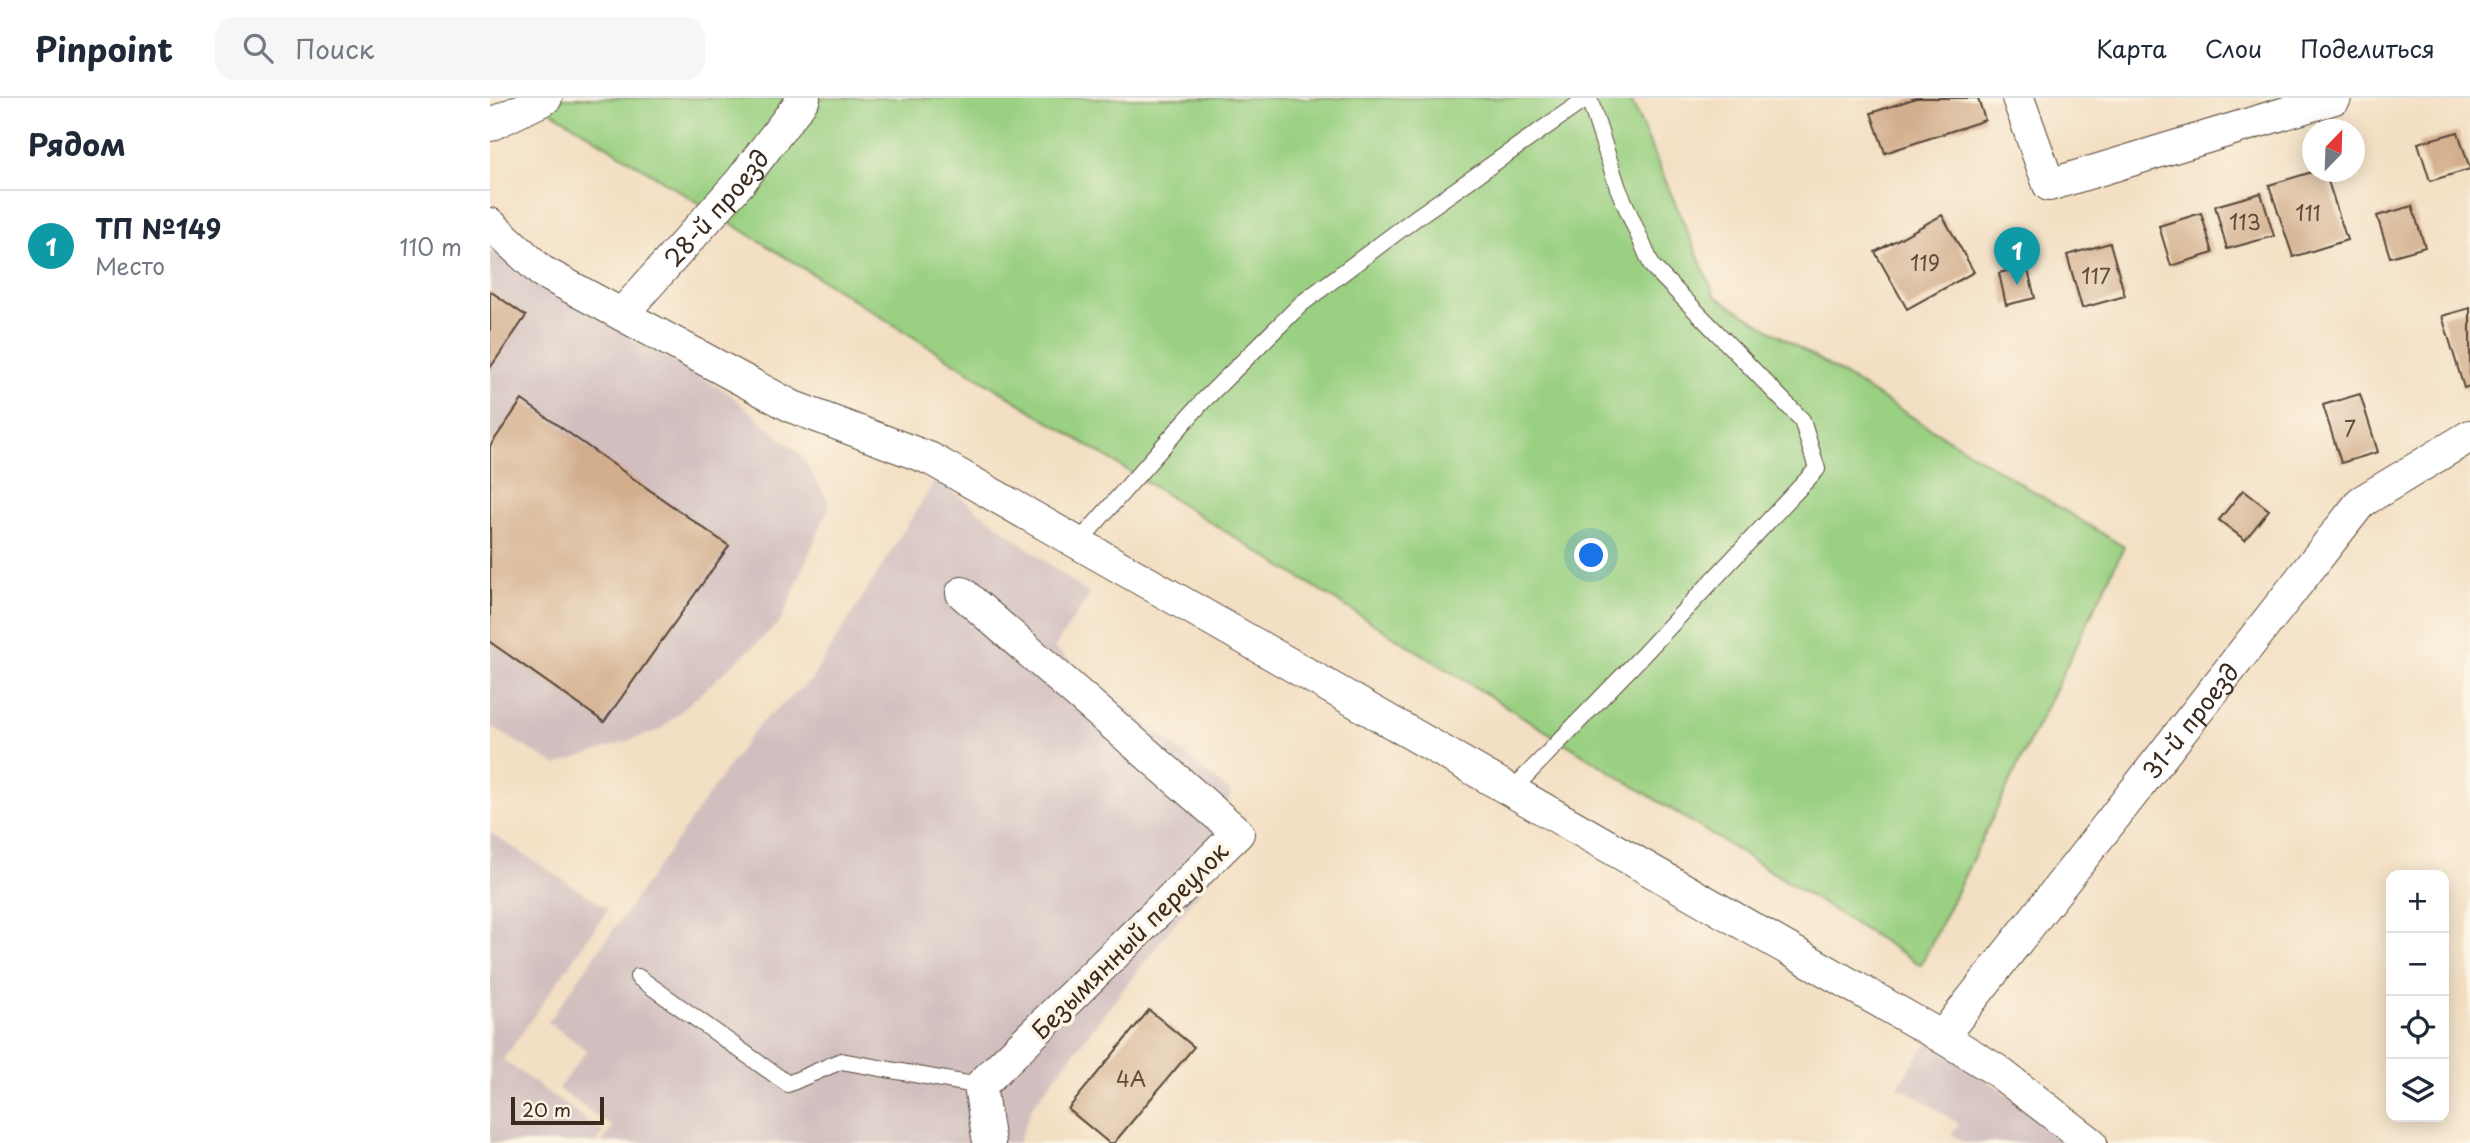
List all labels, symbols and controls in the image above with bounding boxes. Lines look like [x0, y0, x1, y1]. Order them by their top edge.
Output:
search box [215, 17, 705, 80]
text: Pinpoint [35, 23, 173, 73]
icon: search [239, 29, 277, 67]
text: Поиск [295, 29, 374, 68]
text: Карта [2096, 30, 2167, 66]
text: Слои [2205, 30, 2262, 66]
text: Поделиться [2300, 30, 2435, 66]
north arrow [2302, 119, 2365, 182]
text: Рядом [28, 121, 126, 166]
street label: 28-й проезд [655, 141, 777, 274]
house number: 111 [2295, 196, 2321, 228]
house number: 113 [2229, 205, 2261, 237]
text: ТП №149 [95, 209, 221, 248]
pin: 1 [1994, 227, 2040, 285]
text: 1 [46, 229, 57, 264]
text: 110 m [400, 229, 462, 264]
house number: 119 [1910, 246, 1940, 278]
text: Место [95, 248, 165, 283]
house number: 117 [2081, 259, 2111, 291]
house number: 7 [2344, 412, 2356, 444]
your location [1574, 538, 1608, 572]
street label: 31-й проезд [2133, 655, 2247, 786]
street label: Безымянный переулок [1022, 833, 1236, 1047]
map controls [2386, 870, 2449, 1122]
button: + [2386, 870, 2449, 933]
button: − [2386, 933, 2449, 996]
button: locate [2386, 996, 2449, 1059]
button: layers [2386, 1059, 2449, 1122]
house number: 4А [1116, 1062, 1146, 1094]
scale bar [511, 1094, 604, 1126]
text: 20 m [522, 1095, 571, 1123]

